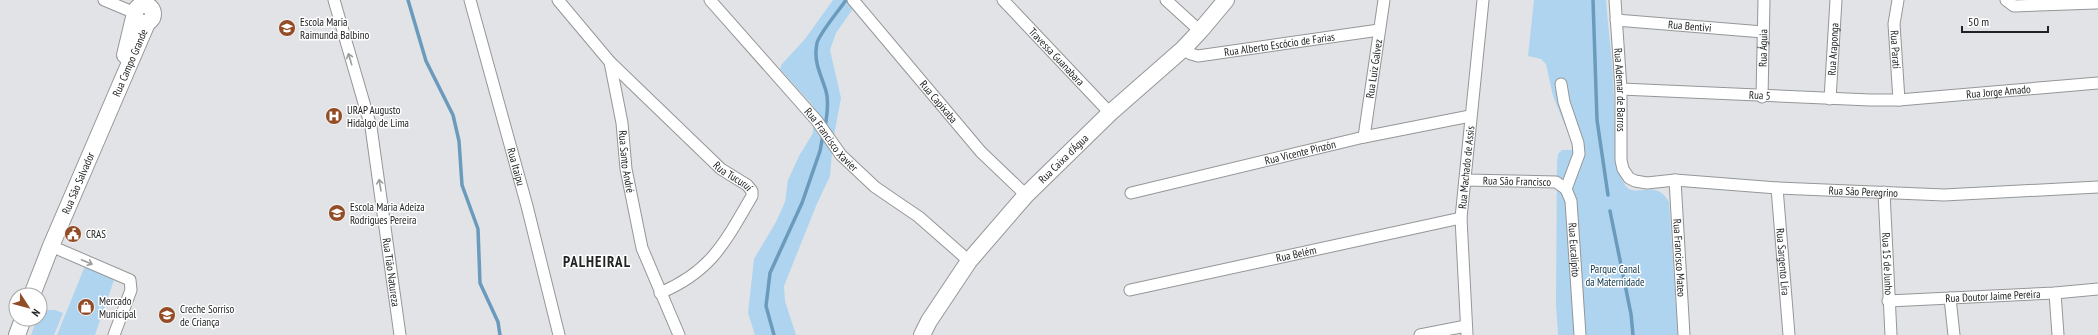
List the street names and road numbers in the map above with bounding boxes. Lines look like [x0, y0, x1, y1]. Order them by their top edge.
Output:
street label: Rua Bentivi [1668, 17, 1712, 35]
street label: Rua Araponga [1824, 22, 1842, 76]
street label: Travessa Guanabara [1026, 25, 1087, 89]
street label: Rua Campo Grande [109, 26, 151, 99]
street label: Rua Alberto Escócio de Farias [1223, 29, 1336, 59]
street label: Rua Águia [1756, 29, 1770, 67]
street label: Rua Parati [1887, 30, 1904, 69]
street label: Rua Luiz Galvez [1363, 38, 1385, 99]
street label: Rua Ademar de Barros [1611, 48, 1628, 132]
street label: Rua Capixaba [917, 78, 961, 126]
street label: Rua Jorge Amado [1965, 82, 2032, 101]
street label: Rua 5 [1749, 88, 1771, 103]
street label: Rua Francisco Xavier [801, 105, 861, 174]
street label: Rua Machado de Assis [1455, 125, 1477, 210]
street label: Rua Santo André [616, 130, 638, 194]
street label: Rua Caixa d'Água [1035, 131, 1091, 186]
street label: Rua Vicente Pinzón [1263, 137, 1337, 168]
street label: Rua Itaipu [504, 146, 528, 188]
street label: Rua São Salvador [59, 150, 98, 216]
street label: Rua Tucuruí [710, 158, 756, 194]
street label: Rua São Francisco [1483, 173, 1552, 189]
street label: Rua São Peregrino [1828, 183, 1899, 200]
street label: Rua Francisco Mateo [1670, 218, 1689, 297]
street label: Rua Eucalipito [1565, 222, 1583, 278]
street label: Rua Sargento Lira [1773, 228, 1793, 296]
street label: Rua 15 de Junho [1879, 232, 1896, 296]
street label: Rua Tião Natureza [380, 237, 403, 308]
street label: Rua Belém [1275, 243, 1318, 265]
street label: Rua Doutor Jaime Pereira [1945, 287, 2041, 305]

